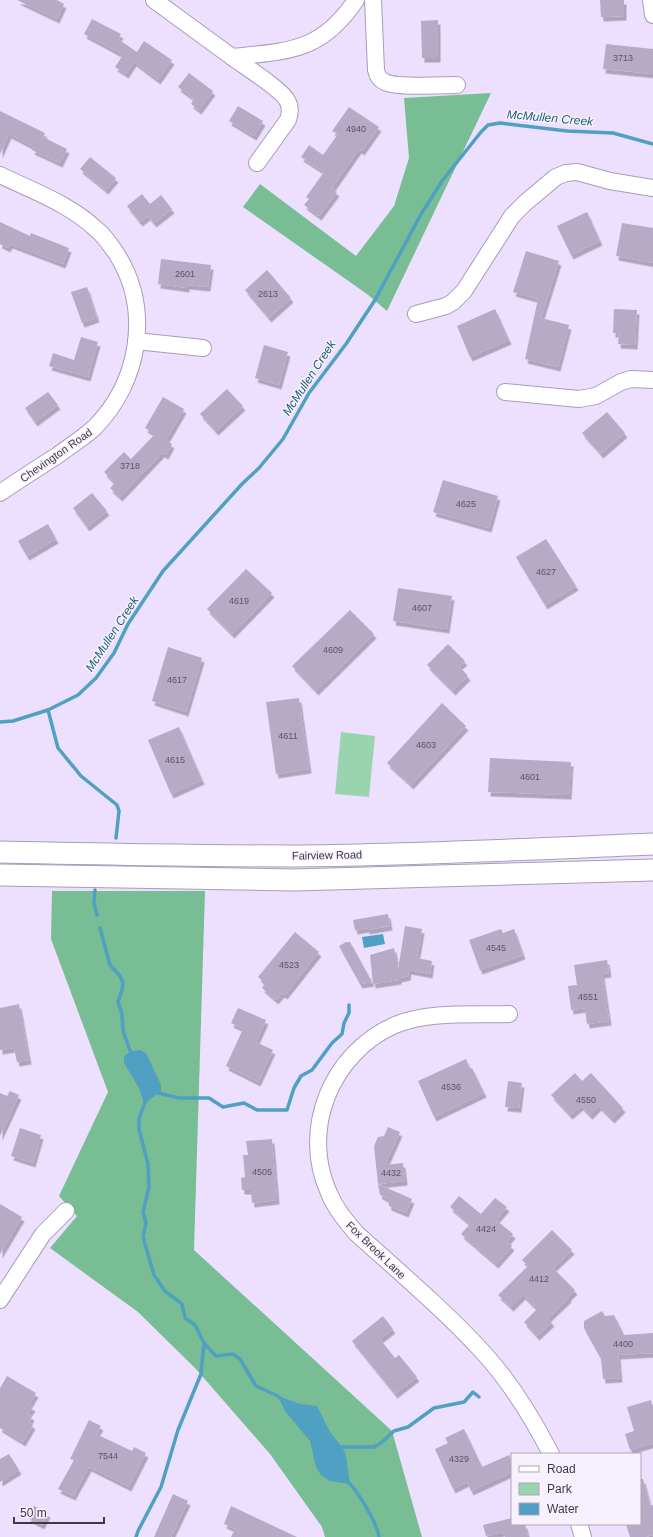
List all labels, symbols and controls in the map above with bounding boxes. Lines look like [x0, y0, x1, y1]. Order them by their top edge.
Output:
house number: 3713 [613, 53, 633, 63]
water label: McMullen Creek [506, 107, 595, 129]
house number: 4940 [346, 124, 366, 134]
house number: 2601 [175, 269, 195, 279]
house number: 2613 [258, 289, 278, 299]
water label: McMullen Creek [280, 337, 339, 418]
street label: Chevington Road [18, 426, 94, 484]
house number: 3718 [120, 461, 140, 471]
house number: 4625 [456, 499, 476, 509]
house number: 4627 [536, 567, 556, 577]
water label: McMullen Creek [83, 593, 142, 674]
house number: 4619 [229, 596, 249, 606]
house number: 4607 [412, 603, 432, 613]
house number: 4609 [323, 645, 343, 655]
house number: 4617 [167, 675, 187, 685]
house number: 4611 [278, 731, 298, 741]
house number: 4603 [416, 740, 436, 750]
house number: 4615 [165, 755, 185, 765]
house number: 4601 [520, 772, 540, 782]
street label: Fairview Road [292, 848, 362, 862]
house number: 4545 [486, 943, 506, 953]
house number: 4523 [279, 960, 299, 970]
house number: 4551 [578, 992, 598, 1002]
house number: 4536 [441, 1082, 461, 1092]
house number: 4550 [576, 1095, 596, 1105]
house number: 4505 [252, 1167, 272, 1177]
house number: 4432 [381, 1168, 401, 1178]
street label: Fox Brook Lane [344, 1219, 408, 1281]
house number: 4424 [476, 1224, 496, 1234]
house number: 4412 [529, 1274, 549, 1284]
house number: 4400 [613, 1339, 633, 1349]
house number: 7544 [98, 1451, 118, 1461]
legend [511, 1453, 641, 1525]
house number: 4329 [449, 1454, 469, 1464]
text: Road [547, 1462, 576, 1476]
text: Park [547, 1482, 573, 1496]
scale bar [14, 1499, 104, 1525]
text: Water [547, 1502, 579, 1516]
text: 50 m [20, 1506, 47, 1520]

